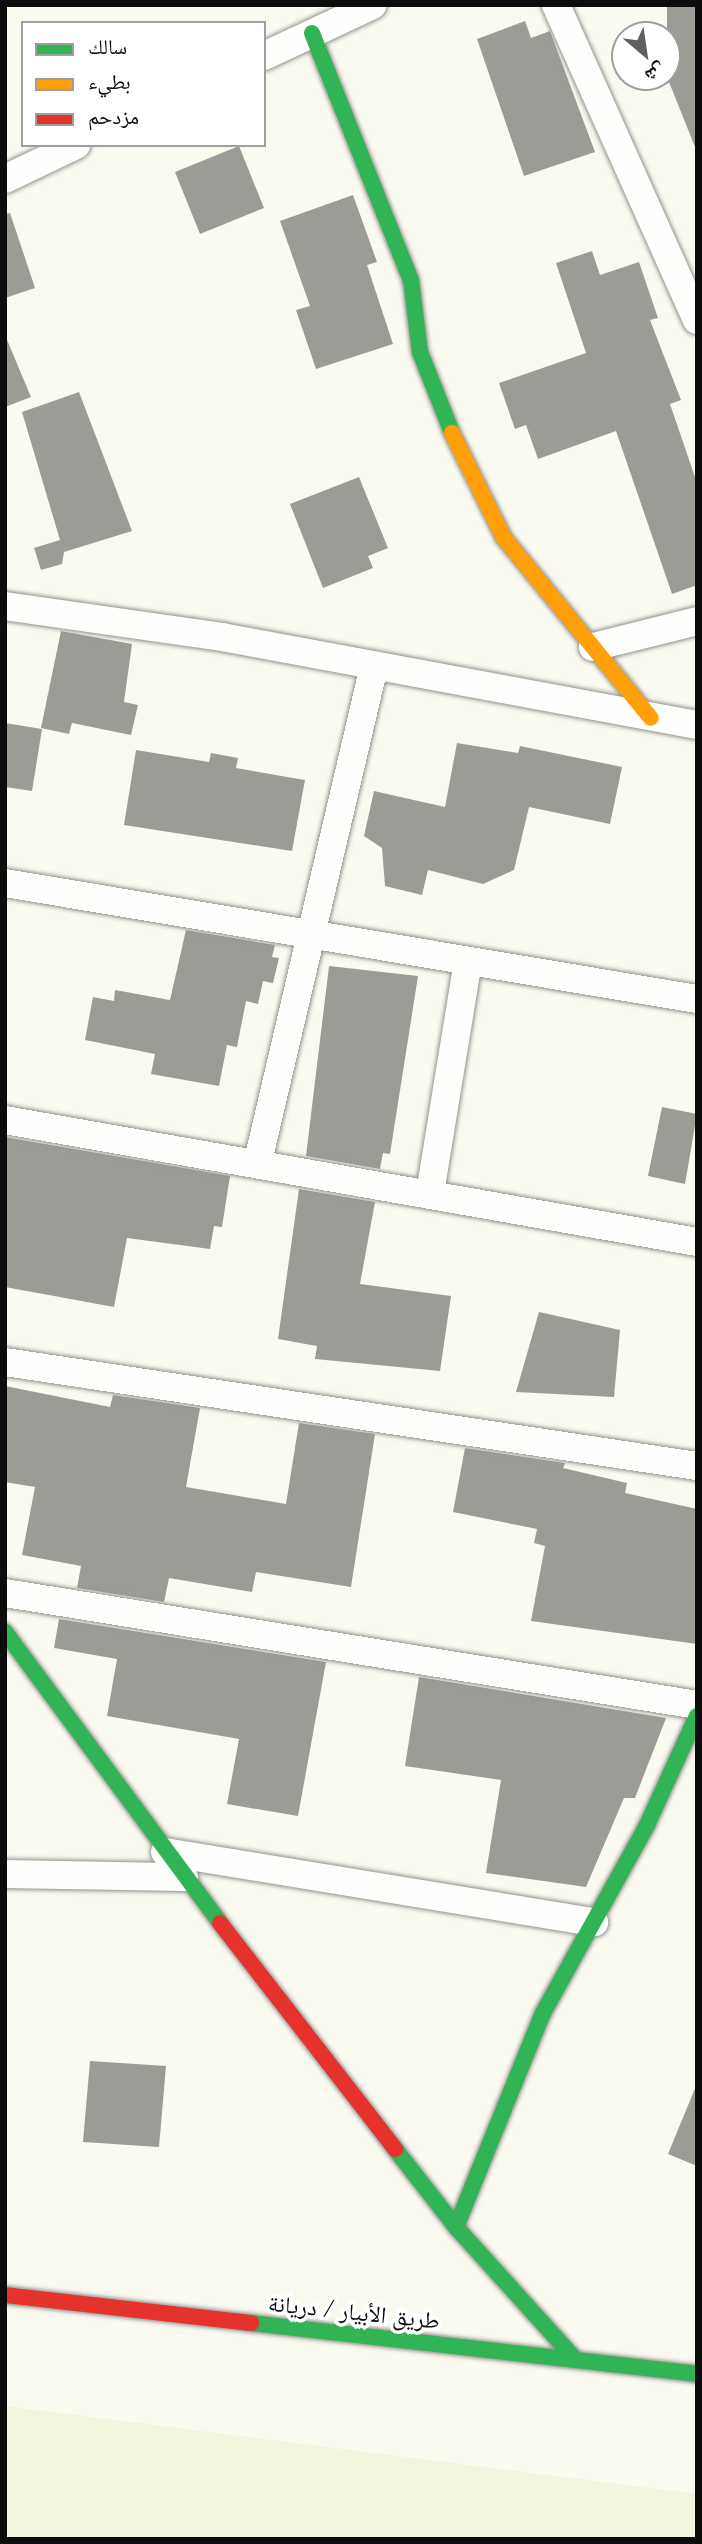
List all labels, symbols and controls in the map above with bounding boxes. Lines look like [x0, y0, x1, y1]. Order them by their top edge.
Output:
legend [21, 21, 266, 147]
north arrow [611, 21, 681, 91]
text: سالك [88, 34, 127, 60]
text: ش [641, 58, 670, 88]
text: بطيء [88, 69, 131, 95]
text: مزدحم [88, 104, 139, 130]
street label: طريق الأبيار / دريانة [267, 2289, 441, 2335]

